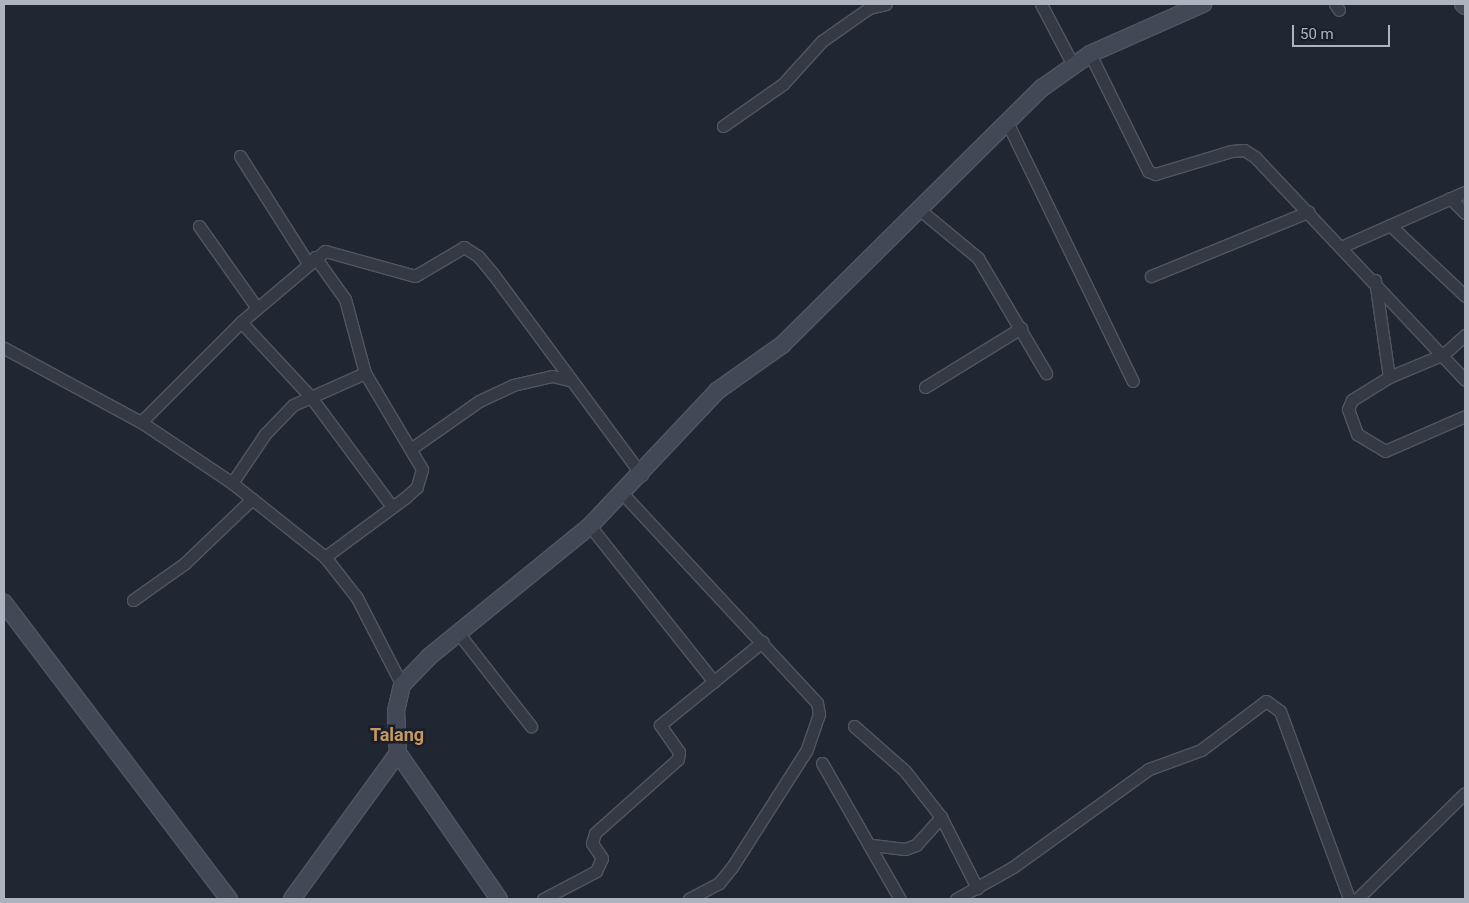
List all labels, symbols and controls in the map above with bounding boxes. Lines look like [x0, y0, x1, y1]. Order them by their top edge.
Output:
scale bar [1294, 15, 1392, 47]
text: 50 m [1300, 25, 1334, 43]
district label: Talang [370, 724, 424, 746]

